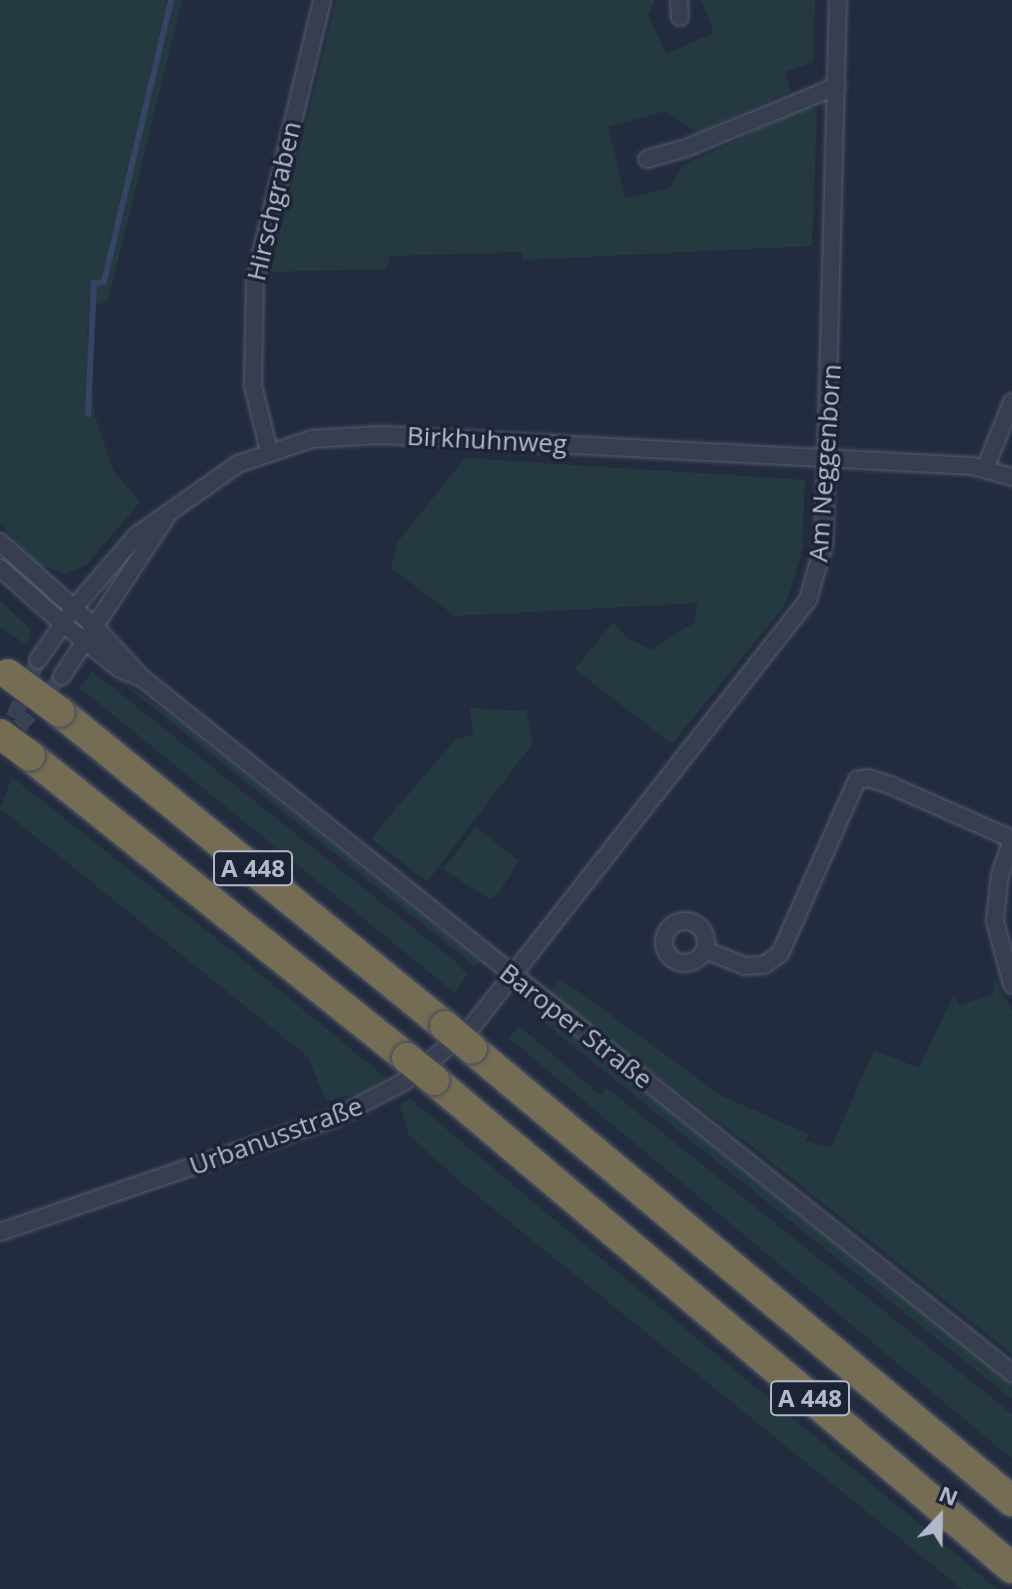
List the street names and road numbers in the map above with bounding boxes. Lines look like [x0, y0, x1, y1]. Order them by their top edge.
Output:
street label: Hirschgraben [240, 118, 308, 284]
street label: Am Neggenborn [803, 363, 847, 563]
street label: Birkhuhnweg [406, 420, 568, 460]
road number: A 448 [213, 848, 293, 888]
street label: Baroper Straße [494, 957, 658, 1095]
street label: Urbanusstraße [185, 1090, 367, 1182]
road number: A 448 [770, 1378, 850, 1418]

